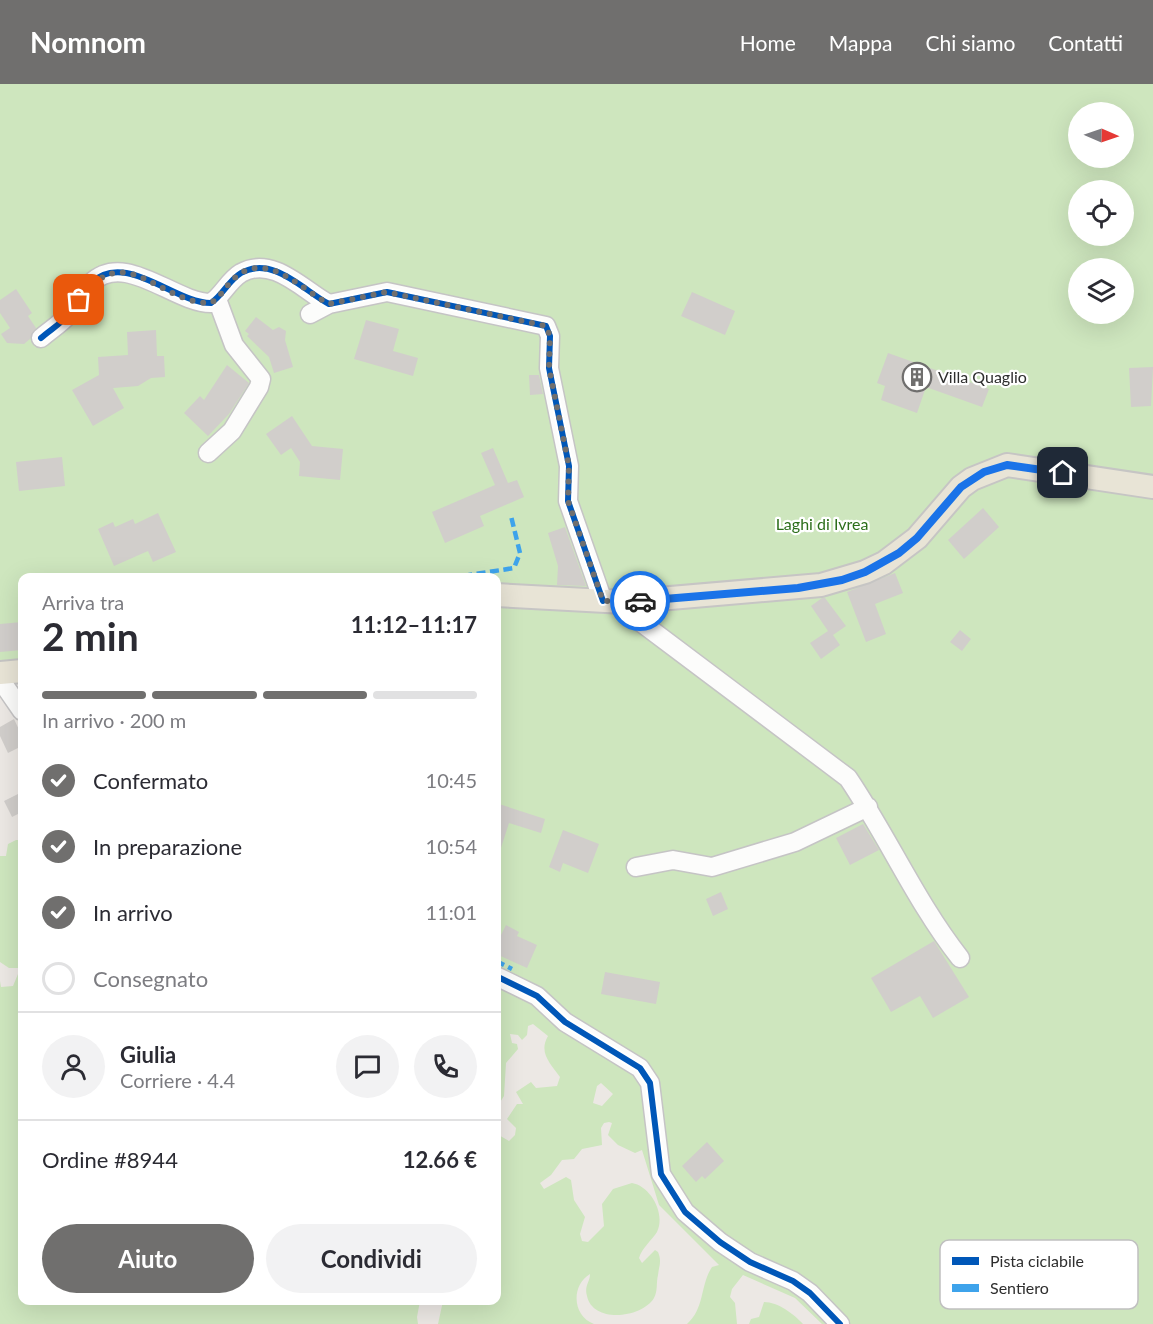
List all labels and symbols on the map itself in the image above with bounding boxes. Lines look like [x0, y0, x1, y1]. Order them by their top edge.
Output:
north arrow [1068, 102, 1134, 168]
pin [53, 274, 104, 325]
building icon: Villa Quaglio [901, 361, 933, 393]
place label: Villa Quaglio [938, 367, 1027, 386]
pin [1037, 447, 1088, 498]
park label: Laghi di Ivrea [776, 514, 868, 533]
courier [610, 571, 670, 631]
legend [940, 1240, 1138, 1309]
text: Pista ciclabile [990, 1251, 1084, 1270]
text: Sentiero [990, 1278, 1049, 1297]

